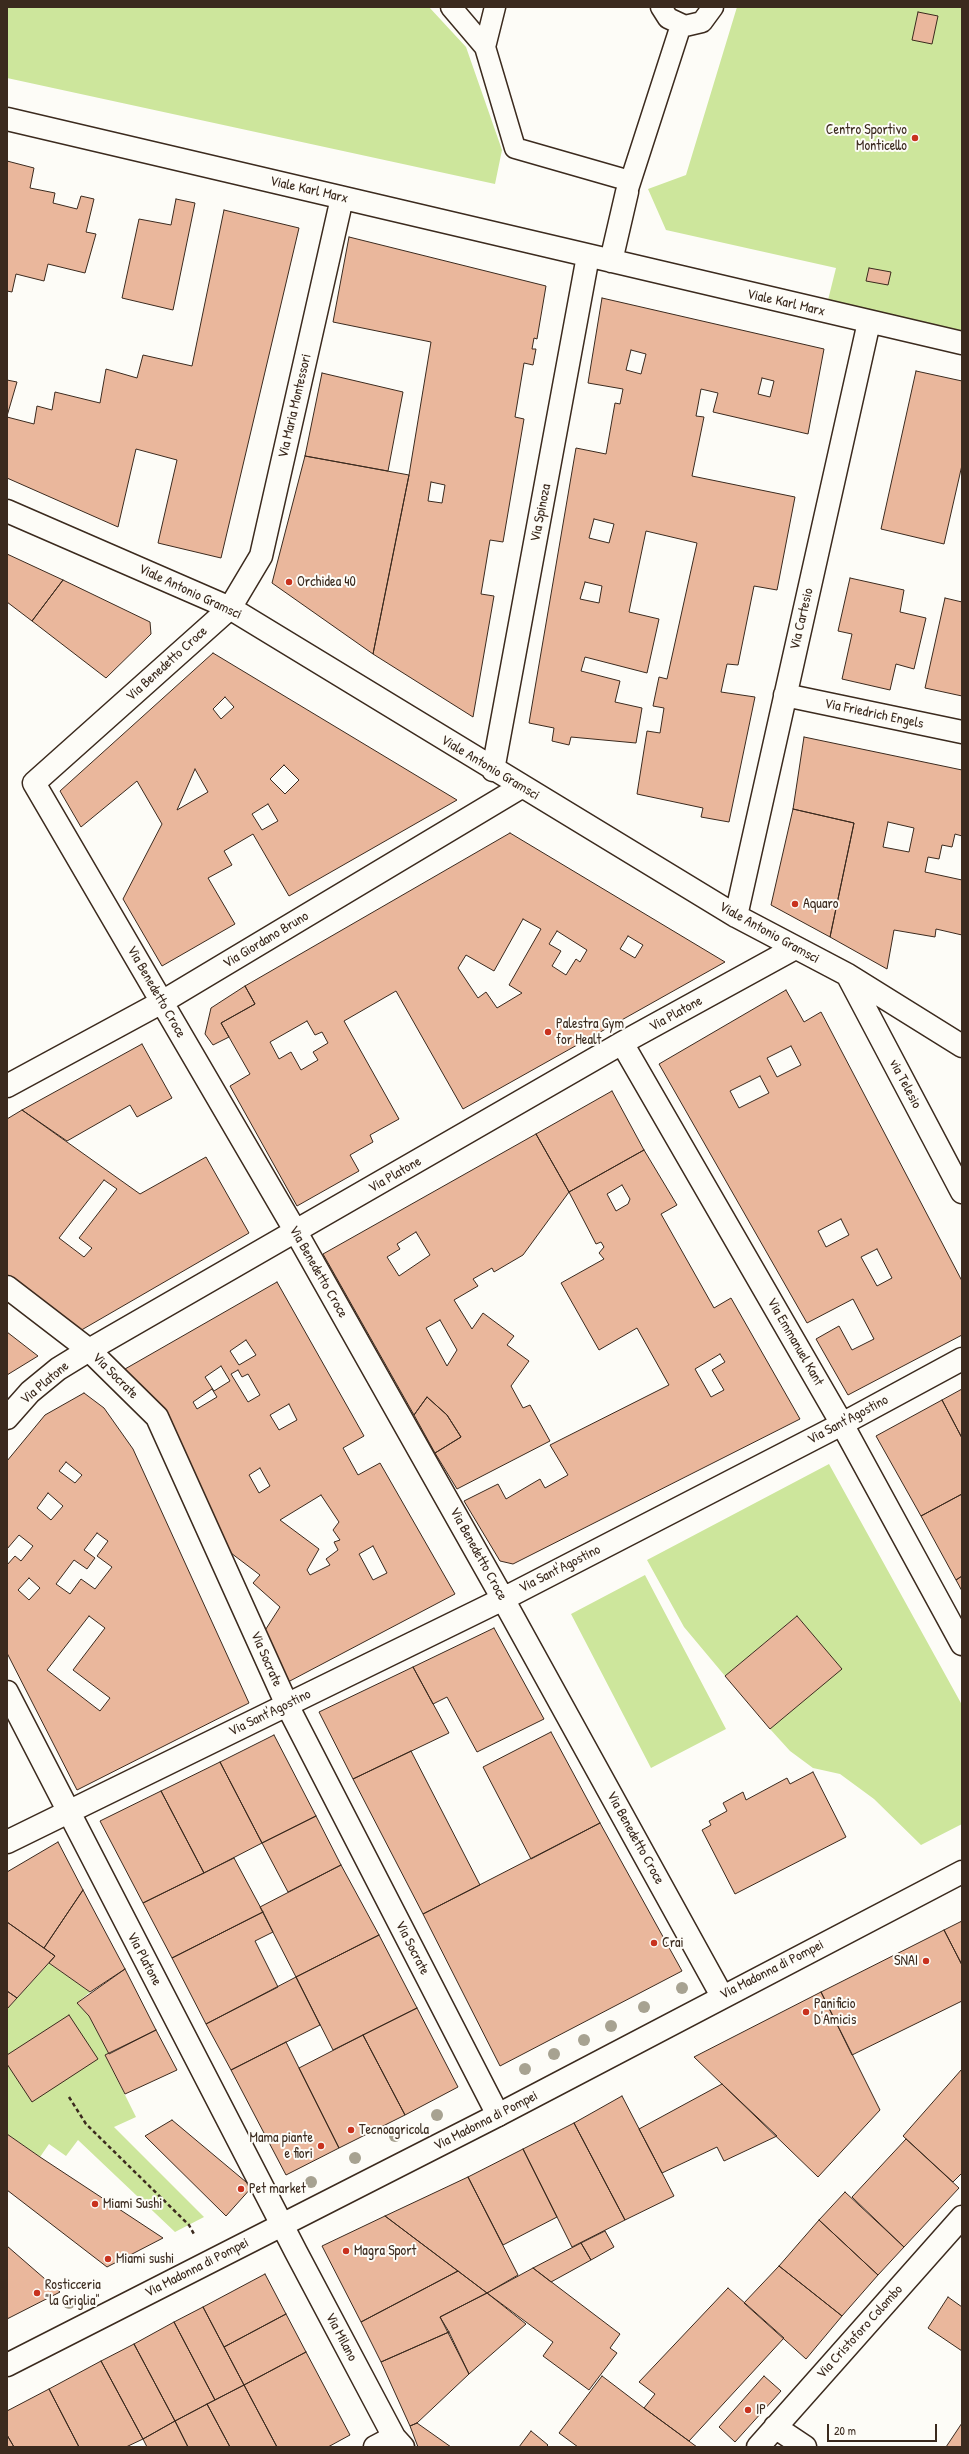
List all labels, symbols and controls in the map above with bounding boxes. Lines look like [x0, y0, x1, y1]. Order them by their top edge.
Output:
place label: Centro Sportivo Monticello [826, 122, 907, 154]
marker: Centro Sportivo Monticello [910, 133, 920, 143]
street label: Viale Karl Marx [268, 173, 350, 207]
street label: Viale Karl Marx [745, 286, 827, 320]
street label: Via Maria Montessori [275, 352, 315, 460]
street label: Via Spinoza [527, 483, 555, 543]
street label: Viale Antonio Gramsci [136, 561, 244, 623]
place label: Orchidea 40 [297, 574, 356, 590]
marker: Orchidea 40 [284, 577, 294, 587]
street label: Via Cartesio [787, 587, 817, 651]
street label: Via Benedetto Croce [123, 623, 211, 705]
street label: Via Friedrich Engels [823, 695, 925, 733]
street label: Viale Antonio Gramsci [438, 732, 542, 804]
place label: Aquaro [803, 896, 838, 912]
street label: Viale Antonio Gramsci [716, 898, 822, 968]
marker: Aquaro [790, 899, 800, 909]
street label: Via Giordano Bruno [220, 908, 312, 972]
street label: Via Benedetto Croce [123, 943, 189, 1041]
street label: Via Platone [647, 993, 705, 1035]
place label: Palestra Gym for Healt [556, 1016, 624, 1048]
marker: Palestra Gym for Healt [543, 1027, 553, 1037]
street label: via Telesio [885, 1057, 925, 1111]
street label: Via Platone [366, 1153, 424, 1197]
street label: Via Benedetto Croce [285, 1223, 351, 1321]
street label: Via Emmanuel Kant [763, 1295, 827, 1389]
street label: Via Socrate [88, 1349, 142, 1403]
street label: Via Platone [17, 1358, 73, 1408]
street label: Via Sant'Agostino [805, 1392, 891, 1448]
street label: Via Benedetto Croce [446, 1505, 510, 1603]
street label: Via Sant'Agostino [517, 1541, 603, 1597]
street label: Via Socrate [246, 1629, 286, 1689]
street label: Via Sant'Agostino [226, 1686, 314, 1740]
street label: Via Benedetto Croce [603, 1789, 667, 1887]
street label: Via Socrate [391, 1918, 433, 1978]
street label: Via Platone [123, 1929, 165, 1989]
place label: Crai [662, 1935, 684, 1951]
street label: Via Madonna di Pompei [717, 1937, 827, 2003]
marker: Crai [649, 1938, 659, 1948]
place label: SNAI [894, 1953, 918, 1969]
marker: SNAI [921, 1956, 931, 1966]
place label: Panificio D'Amicis [814, 1996, 856, 2028]
marker: Panificio D'Amicis [801, 2007, 811, 2017]
street label: Via Madonna di Pompei [431, 2088, 541, 2154]
place label: Tecnoagricola [359, 2122, 429, 2138]
marker: Tecnoagricola [346, 2125, 356, 2135]
place label: Mama piante e fiori [250, 2130, 313, 2162]
marker: Mama piante e fiori [316, 2141, 326, 2151]
place label: Pet market [249, 2181, 306, 2197]
marker: Pet market [236, 2184, 246, 2194]
place label: Miami Sushi [103, 2196, 162, 2212]
marker: Miami Sushi [90, 2199, 100, 2209]
street label: Via Madonna di Pompei [142, 2235, 252, 2301]
place label: Magra Sport [354, 2243, 416, 2259]
marker: Magra Sport [341, 2246, 351, 2256]
place label: Miami sushi [116, 2251, 174, 2267]
marker: Miami sushi [103, 2254, 113, 2264]
place label: Rosticceria "la Griglia" [45, 2277, 101, 2310]
street label: Via Cristoforo Colombo [814, 2282, 906, 2382]
marker: Rosticceria "la Griglia" [32, 2288, 42, 2298]
street label: Via Milano [321, 2310, 361, 2364]
place label: IP [756, 2402, 766, 2418]
marker: IP [743, 2405, 753, 2415]
scale bar [829, 2416, 939, 2442]
text: 20 m [834, 2422, 856, 2439]

